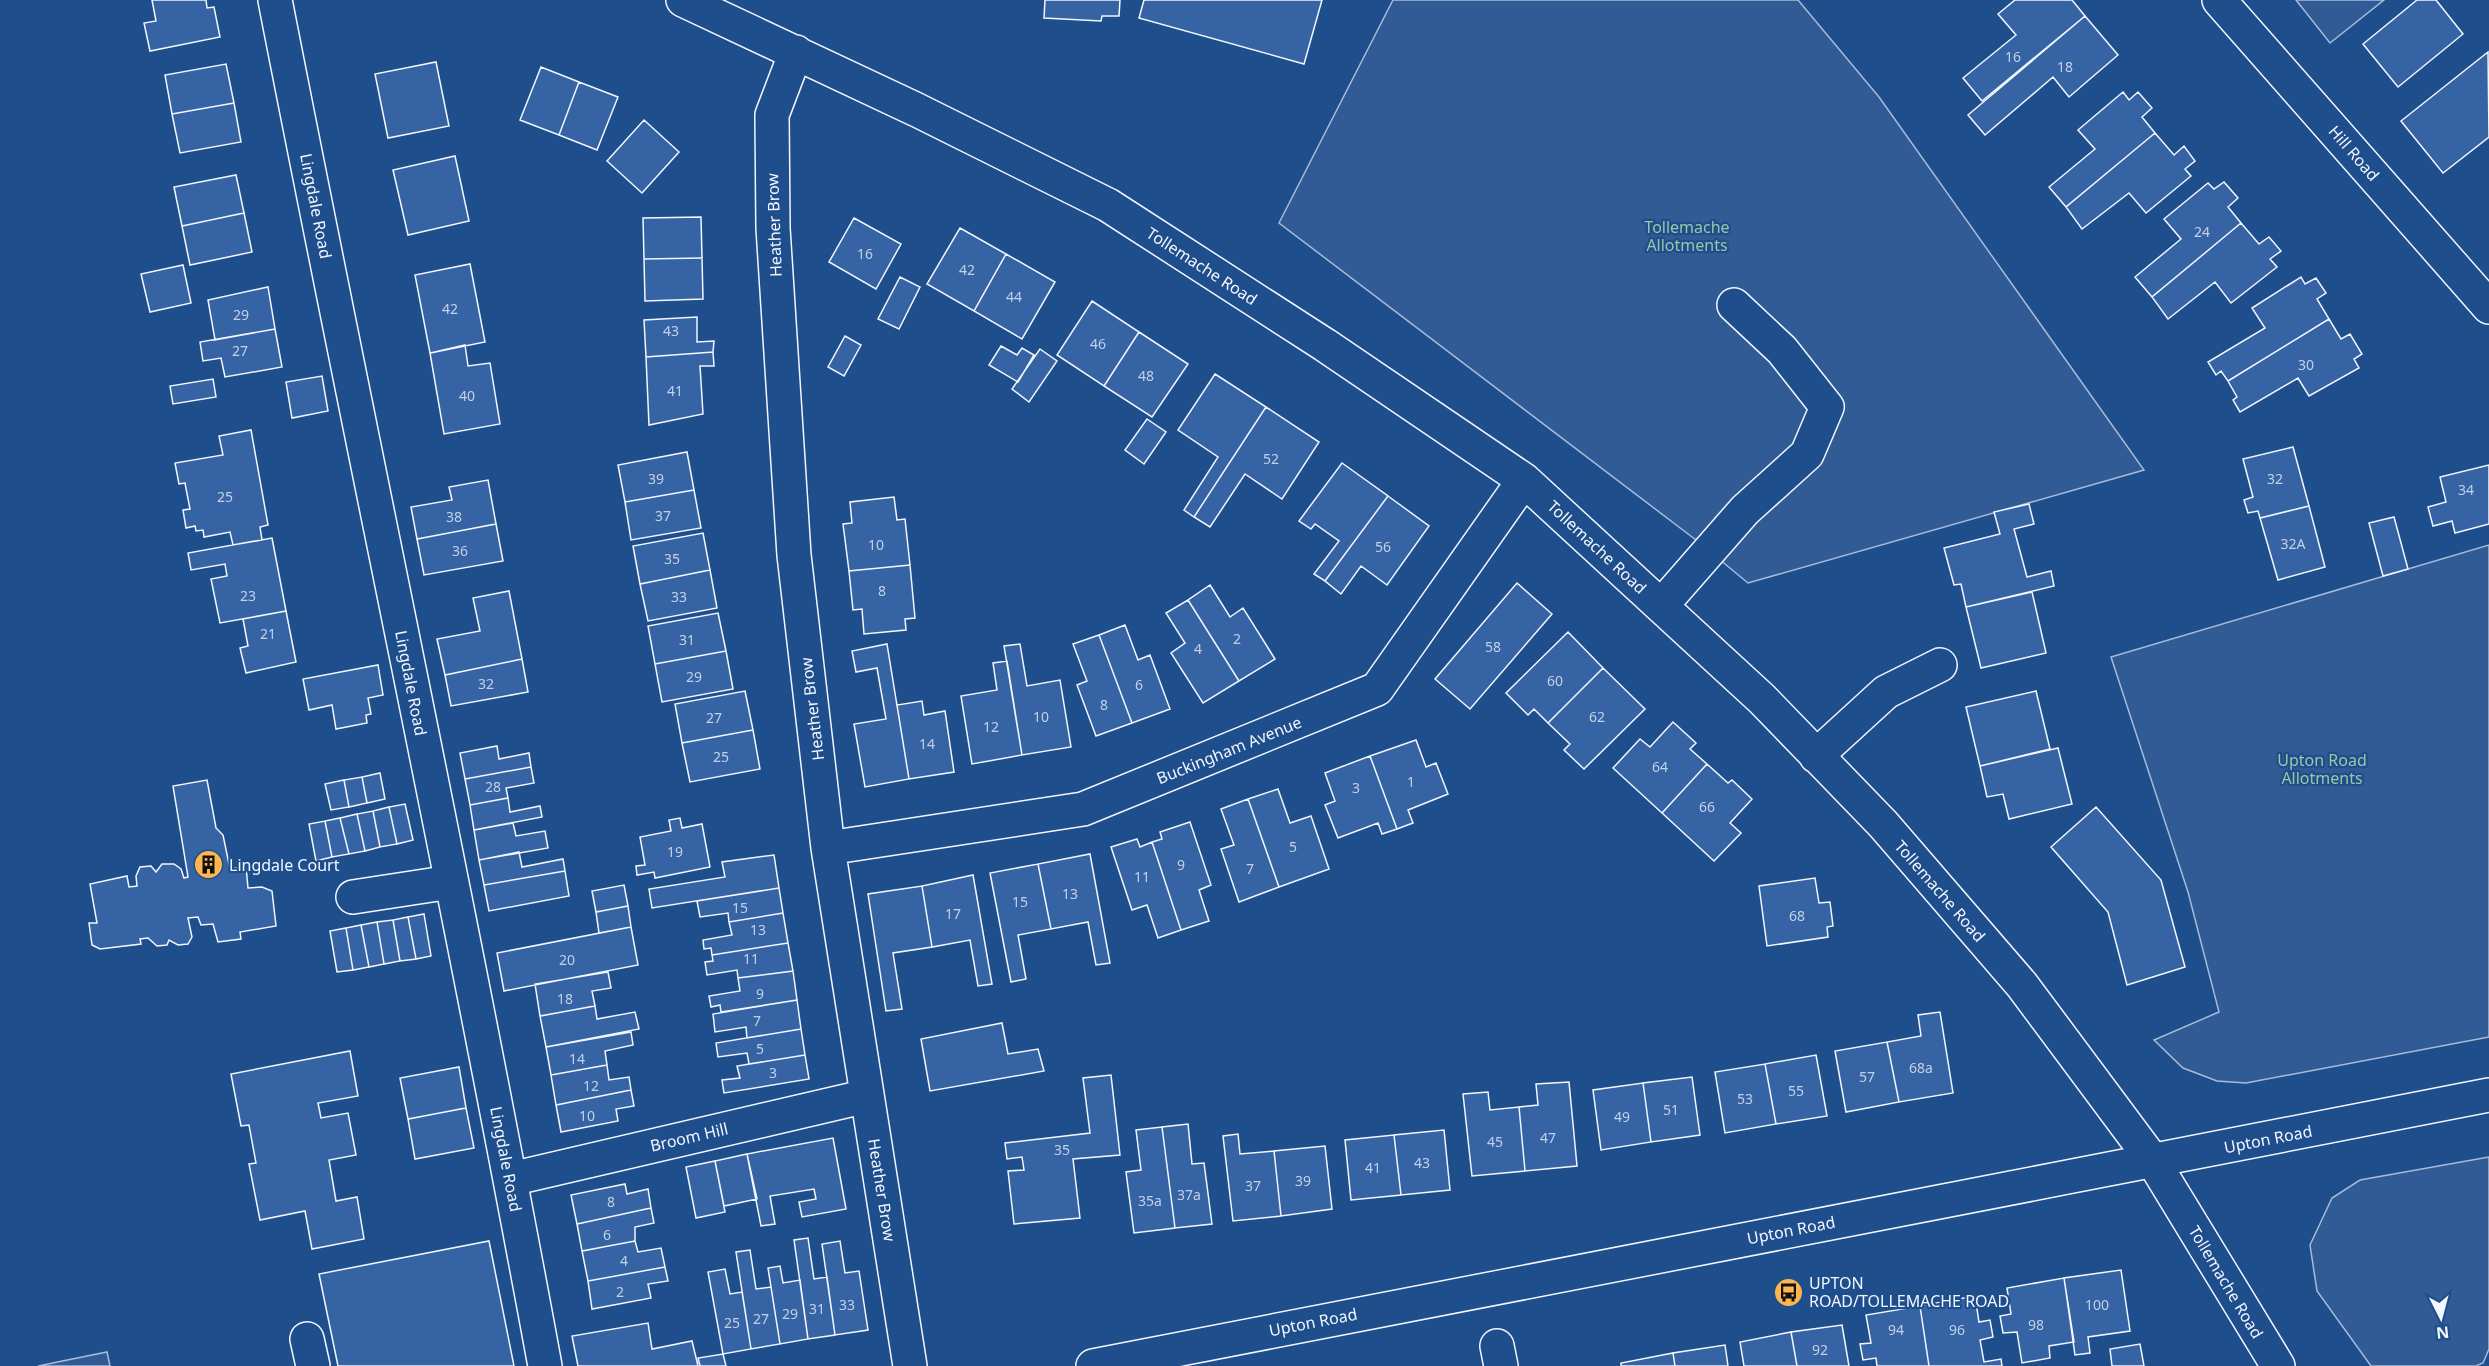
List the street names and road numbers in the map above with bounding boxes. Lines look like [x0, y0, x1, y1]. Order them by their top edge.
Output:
street label: Hill Road [2324, 121, 2384, 185]
street label: Lingdale Road [295, 151, 337, 261]
street label: Heather Brow [761, 172, 787, 277]
street label: Tollemache Road [1142, 222, 1262, 310]
street label: Tollemache Road [1543, 495, 1651, 599]
street label: Lingdale Road [390, 628, 432, 738]
street label: Heather Brow [795, 656, 829, 762]
street label: Buckingham Avenue [1153, 711, 1305, 789]
street label: Tollemache Road [1890, 836, 1990, 946]
street label: Lingdale Road [485, 1104, 527, 1214]
street label: Broom Hill [648, 1117, 730, 1157]
street label: Upton Road [2222, 1120, 2314, 1158]
street label: Heather Brow [863, 1137, 901, 1243]
street label: Upton Road [1745, 1211, 1837, 1249]
street label: Tollemache Road [2184, 1222, 2268, 1342]
street label: Upton Road [1267, 1303, 1359, 1341]

